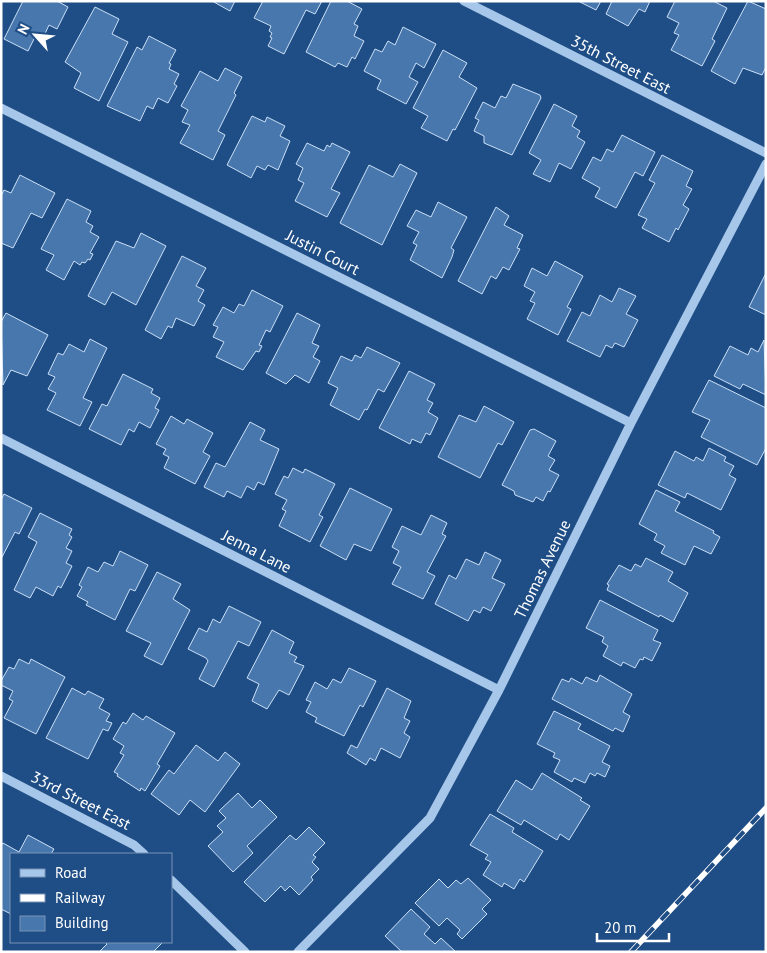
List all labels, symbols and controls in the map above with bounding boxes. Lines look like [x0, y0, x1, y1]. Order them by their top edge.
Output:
north arrow [10, 10, 60, 60]
text: N [13, 21, 34, 37]
street label: 35th Street East [568, 30, 675, 98]
street label: Justin Court [282, 225, 364, 279]
street label: Thomas Avenue [509, 516, 575, 622]
street label: Jenna Lane [218, 525, 295, 577]
street label: 33rd Street East [28, 766, 135, 834]
legend [10, 853, 172, 943]
text: Road [55, 863, 87, 882]
text: Railway [55, 888, 105, 907]
scale bar [597, 910, 670, 942]
text: Building [55, 913, 109, 932]
text: 20 m [604, 918, 637, 937]

